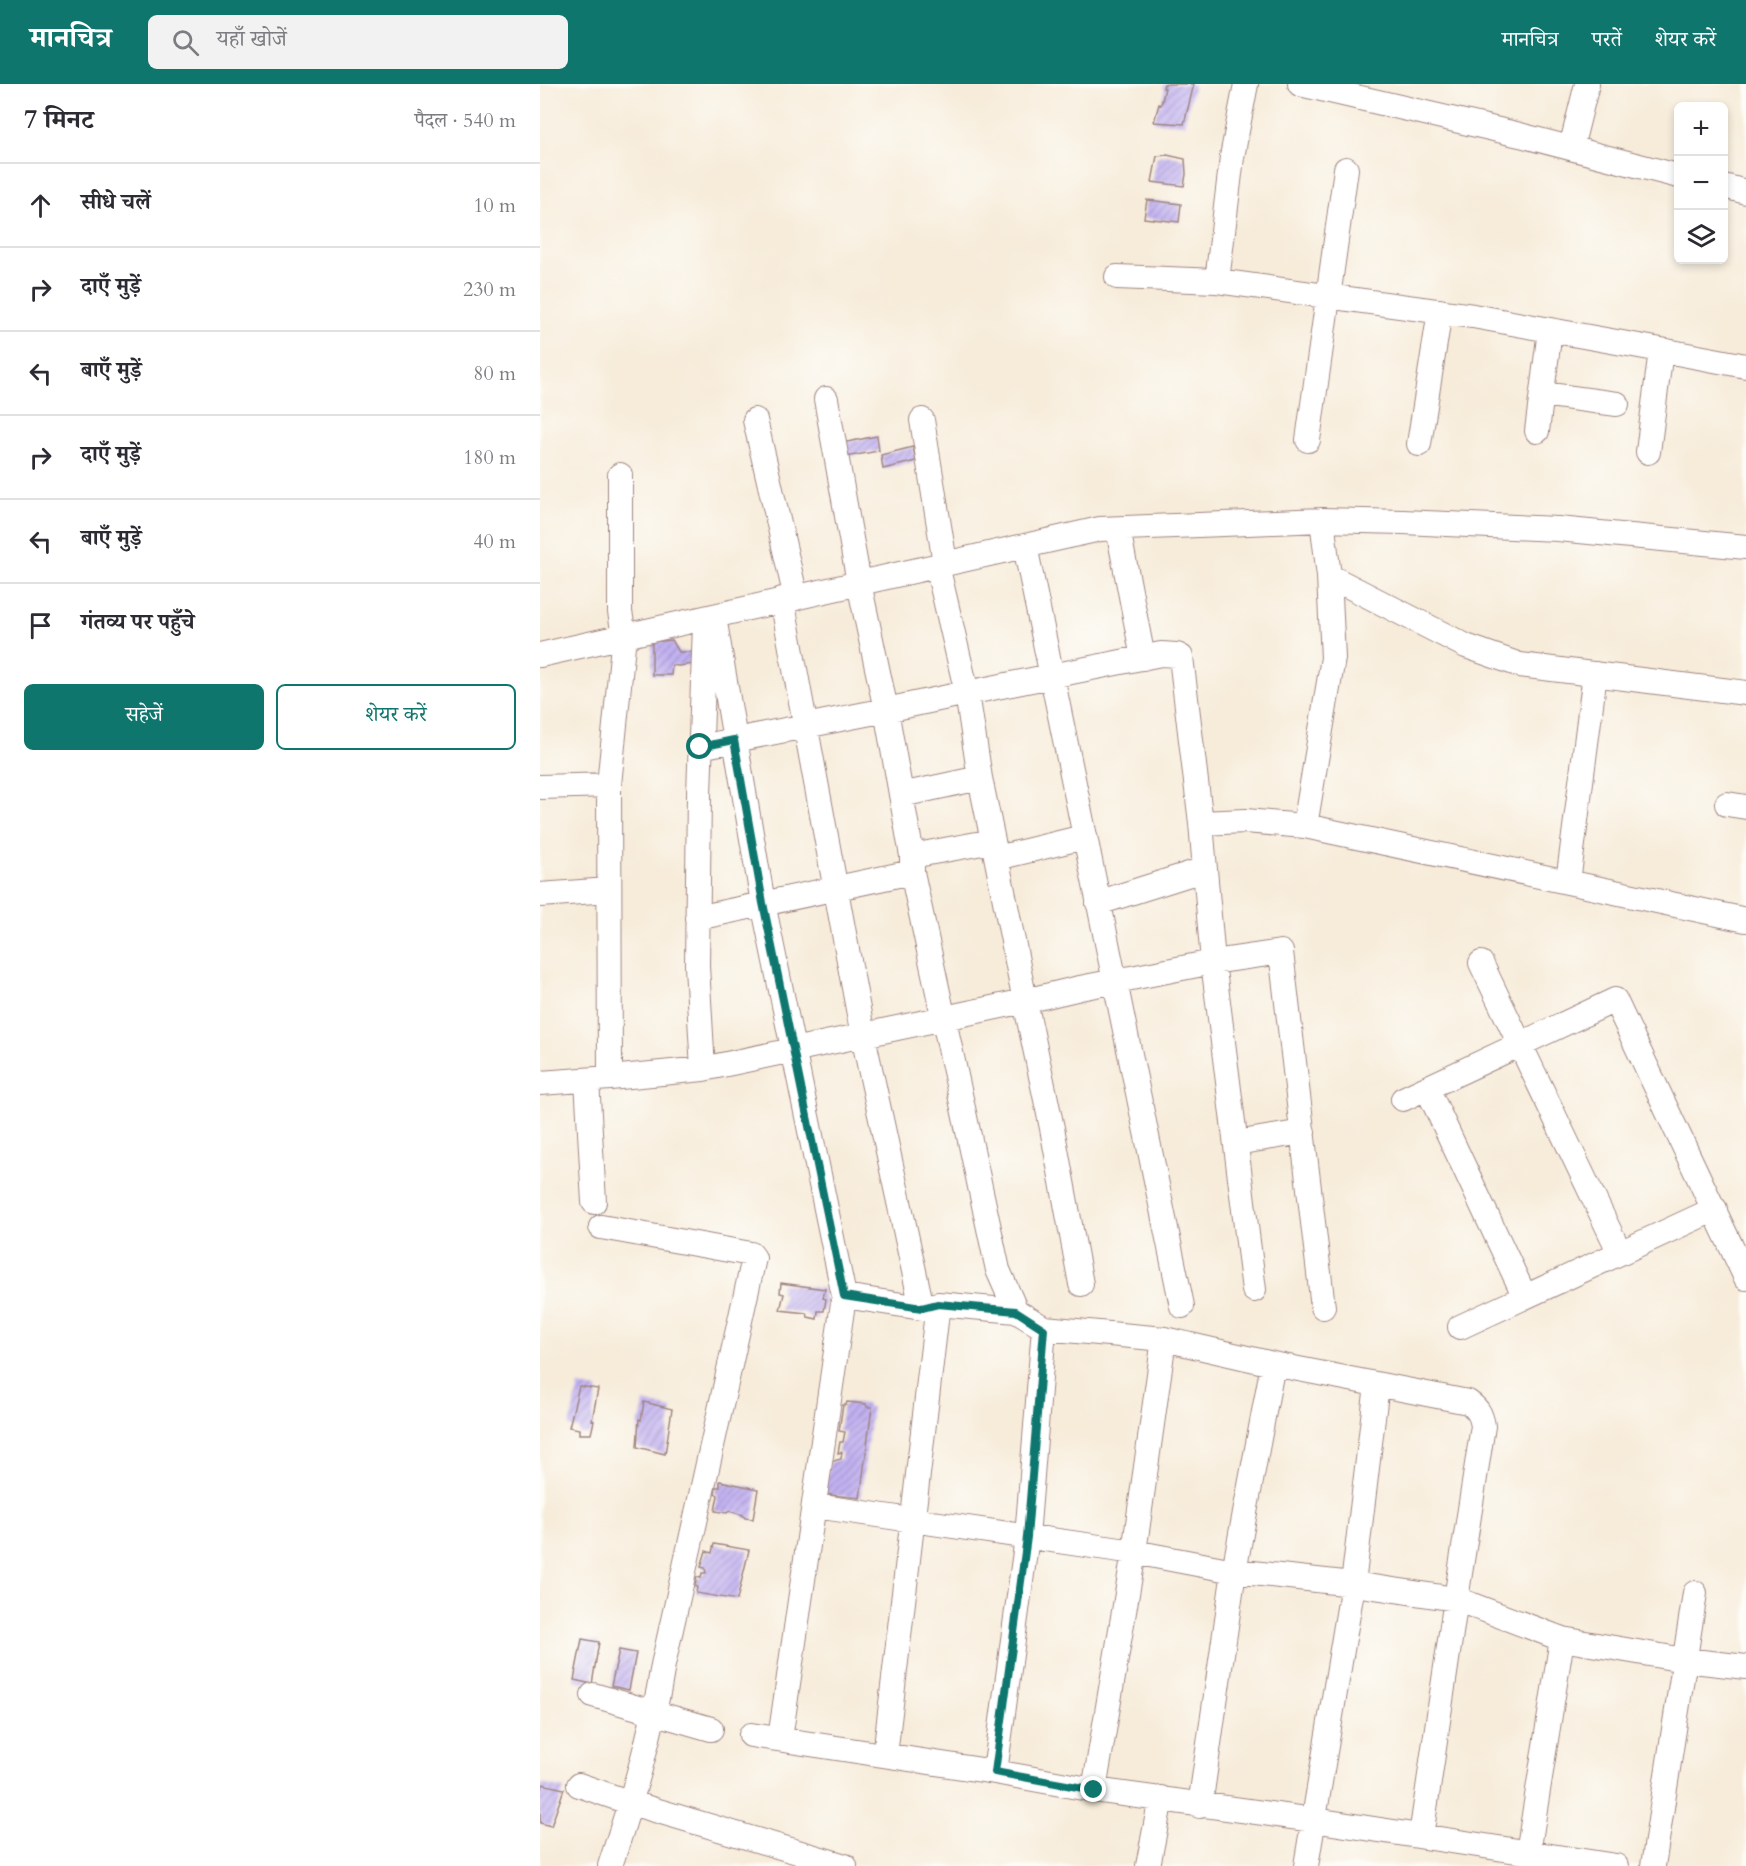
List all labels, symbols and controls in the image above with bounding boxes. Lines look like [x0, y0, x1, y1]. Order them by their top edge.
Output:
search box [148, 15, 568, 69]
text: मानचित्र [30, 19, 112, 57]
text: यहाँ खोजें [217, 24, 287, 54]
text: मानचित्र [1502, 25, 1559, 54]
text: परतें [1592, 25, 1622, 54]
text: शेयर करें [1655, 25, 1716, 54]
icon: search [169, 26, 202, 59]
text: 7 मिनट [24, 102, 94, 137]
map controls [1674, 102, 1728, 264]
button: + [1674, 102, 1728, 156]
text: पैदल · 540 m [414, 107, 516, 134]
button: − [1674, 156, 1728, 210]
text: सीधे चलें [81, 187, 151, 217]
icon: ahead [24, 189, 57, 222]
text: 10 m [473, 192, 516, 219]
button: layers [1674, 210, 1728, 264]
text: दाएँ मुड़ें [81, 271, 141, 301]
icon: right [24, 273, 57, 306]
text: 230 m [463, 276, 516, 303]
text: बाएँ मुड़ें [81, 355, 141, 385]
icon: left [24, 357, 57, 390]
text: 80 m [473, 360, 516, 387]
text: दाएँ मुड़ें [81, 439, 141, 469]
icon: right [24, 441, 57, 474]
text: 180 m [463, 444, 516, 471]
text: बाएँ मुड़ें [81, 523, 141, 553]
icon: left [24, 525, 57, 558]
text: 40 m [473, 528, 516, 555]
text: गंतव्य पर पहुँचे [81, 607, 195, 637]
icon: arrive [24, 609, 57, 642]
button: सहेजें [24, 684, 264, 750]
button: शेयर करें [276, 684, 516, 750]
route start [686, 733, 712, 759]
route end [1080, 1776, 1106, 1802]

